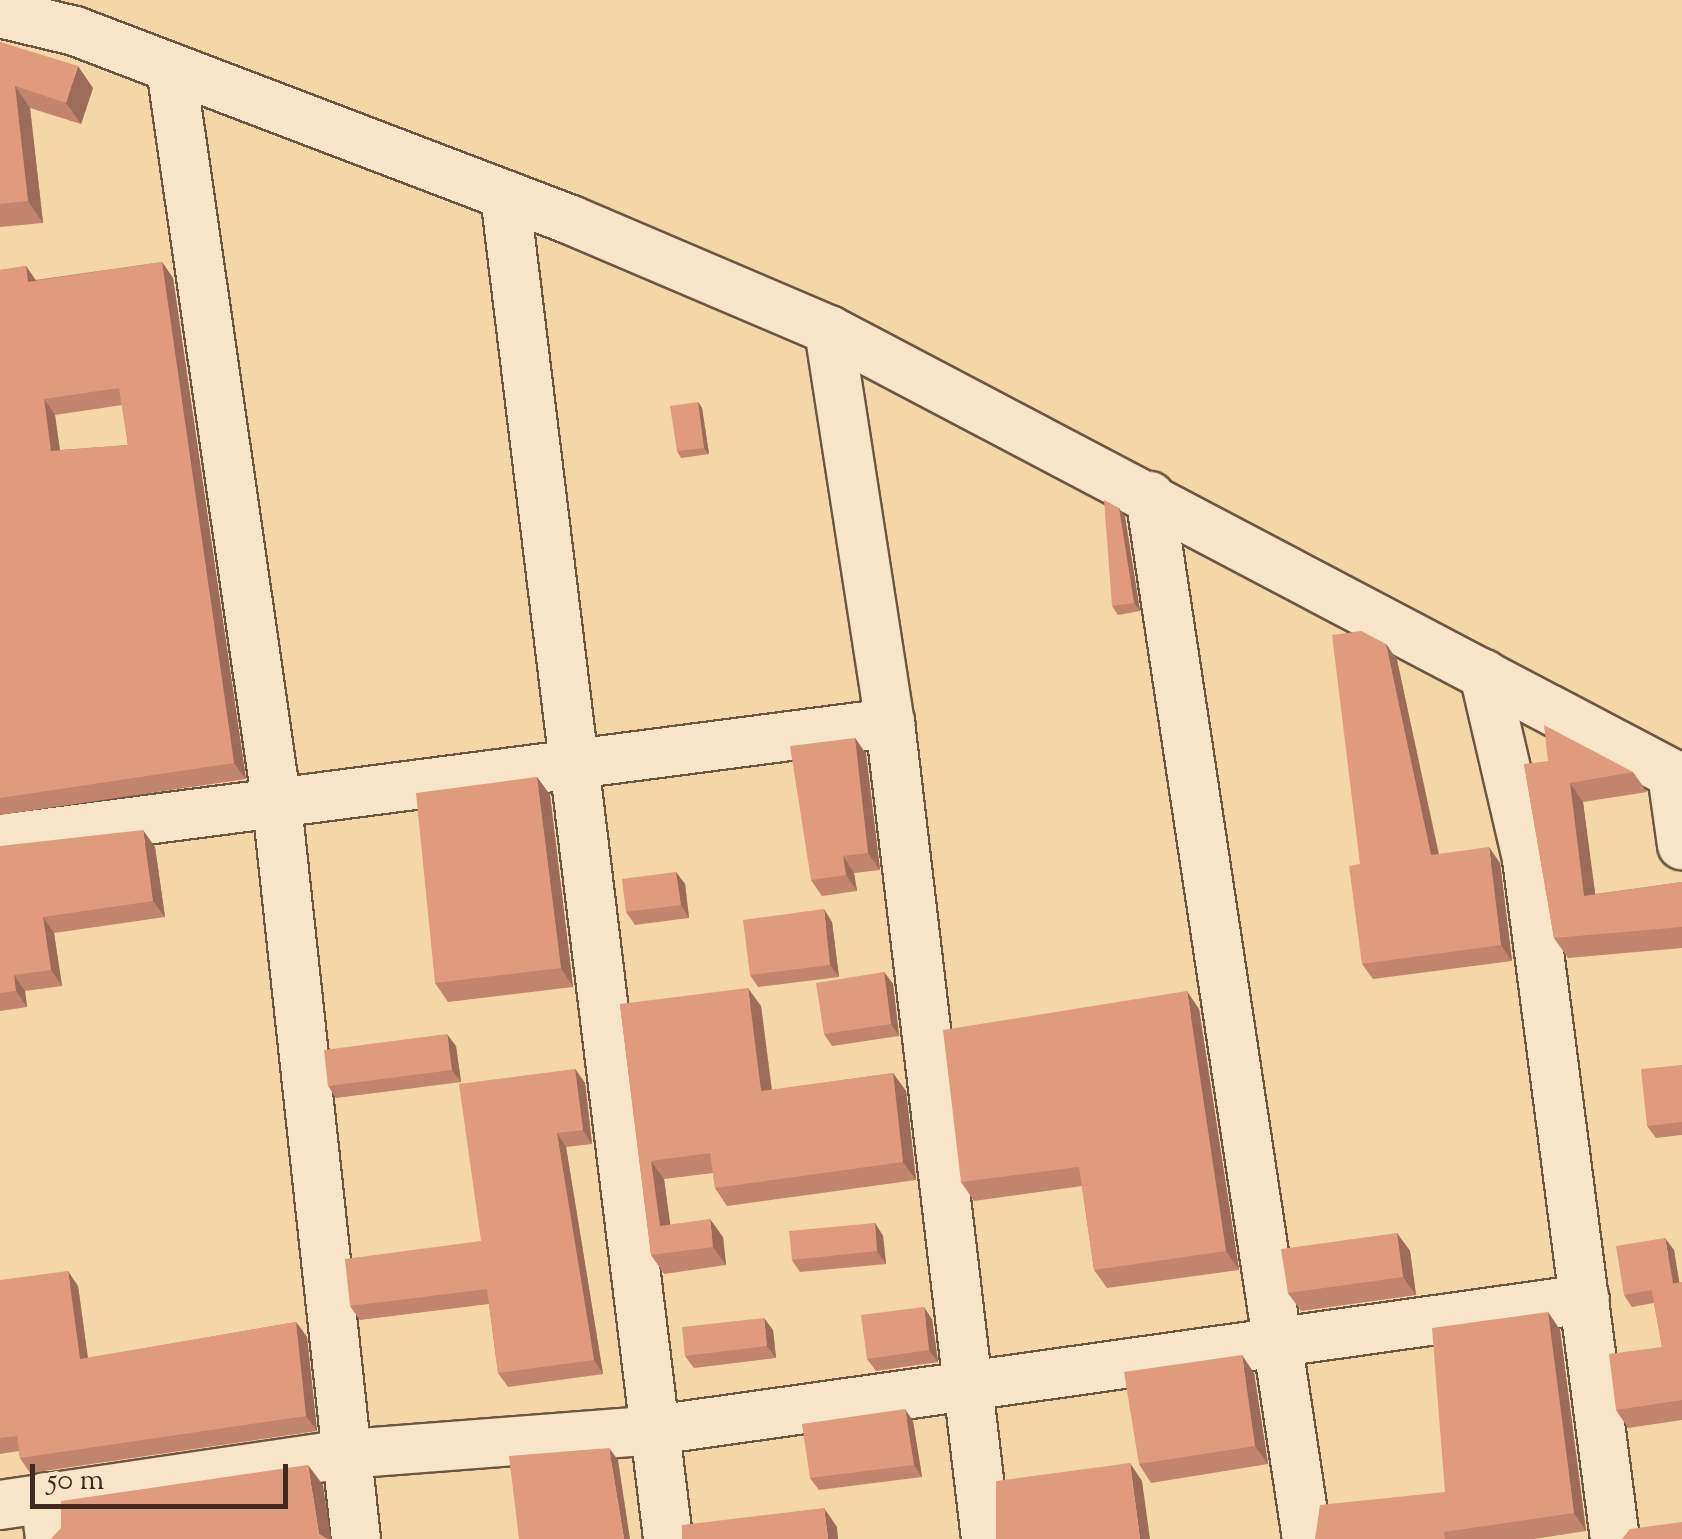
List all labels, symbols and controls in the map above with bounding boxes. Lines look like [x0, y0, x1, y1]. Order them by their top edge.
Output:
scale bar [35, 1444, 292, 1506]
text: 50 m [47, 1460, 104, 1503]

